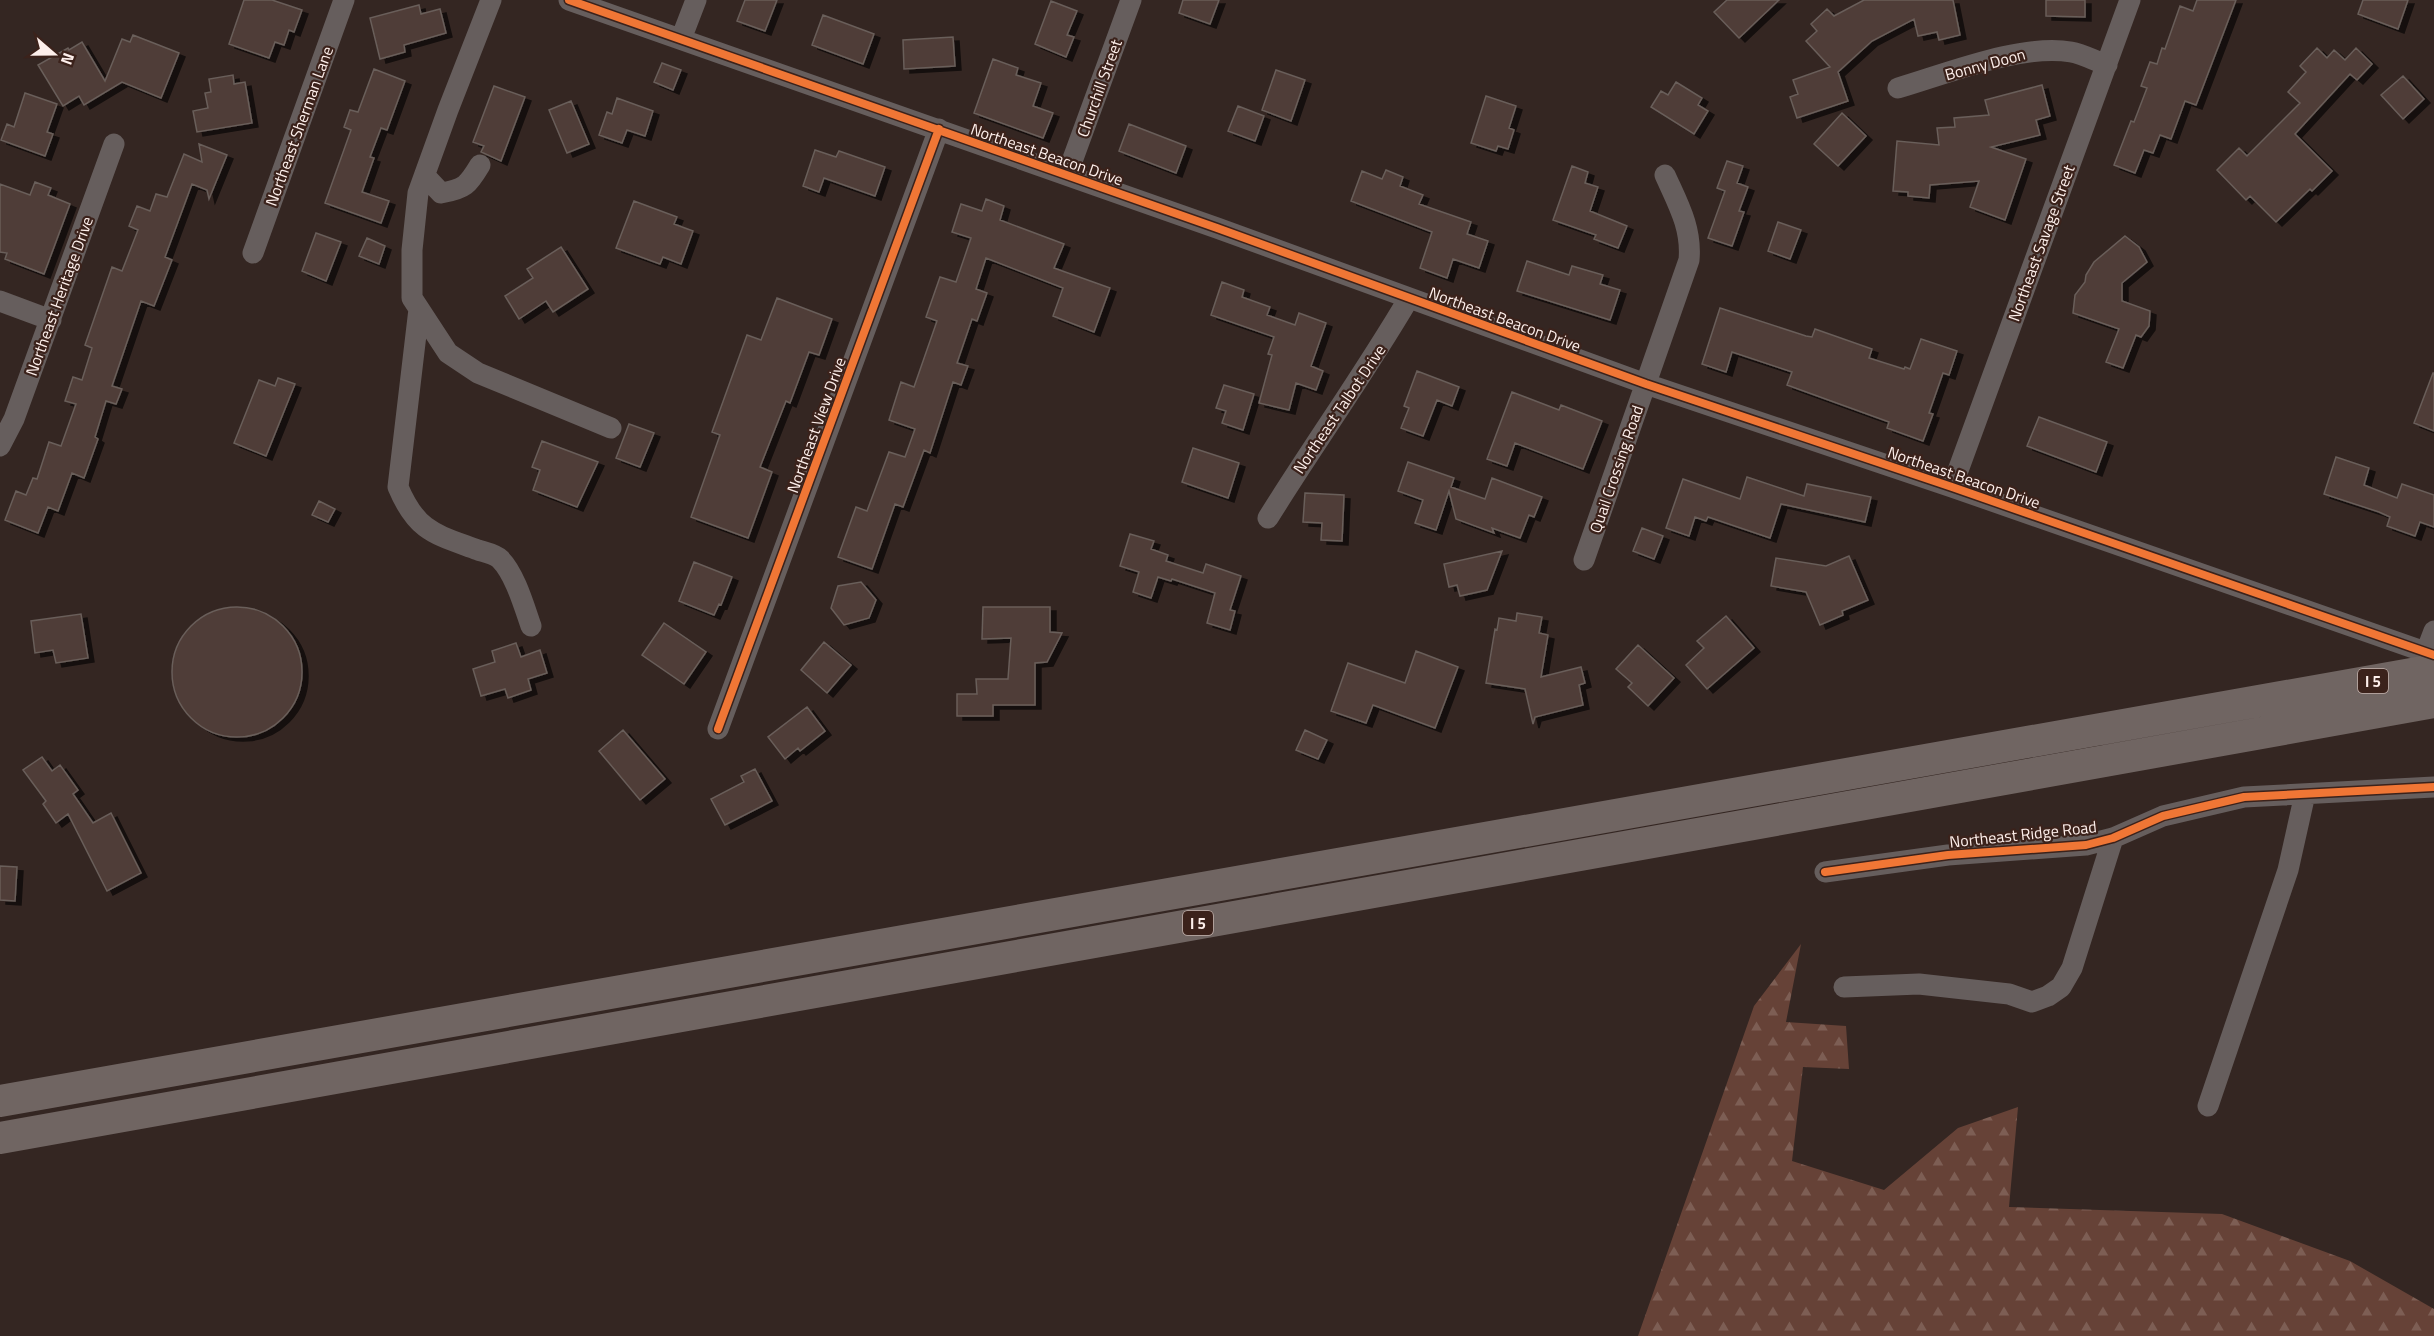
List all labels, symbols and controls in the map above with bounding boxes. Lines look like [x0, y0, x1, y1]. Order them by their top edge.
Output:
north arrow [24, 24, 84, 84]
street label: Churchill Street [1070, 35, 1128, 140]
street label: Bonny Doon [1942, 42, 2028, 86]
street label: Northeast Sherman Lane [259, 43, 339, 209]
text: N [55, 50, 81, 68]
street label: Northeast Beacon Drive [967, 117, 1127, 191]
street label: Northeast Savage Street [2002, 161, 2081, 325]
street label: Northeast Heritage Drive [19, 213, 99, 379]
street label: Northeast Beacon Drive [1426, 280, 1584, 358]
street label: Northeast Talbot Drive [1287, 340, 1391, 478]
street label: Northeast View Drive [780, 354, 852, 496]
street label: Quail Crossing Road [1583, 402, 1649, 536]
street label: Northeast Beacon Drive [1884, 440, 2044, 514]
road number: I 5 [2358, 669, 2388, 693]
street label: Northeast Ridge Road [1948, 814, 2098, 854]
road number: I 5 [1183, 911, 1213, 935]

